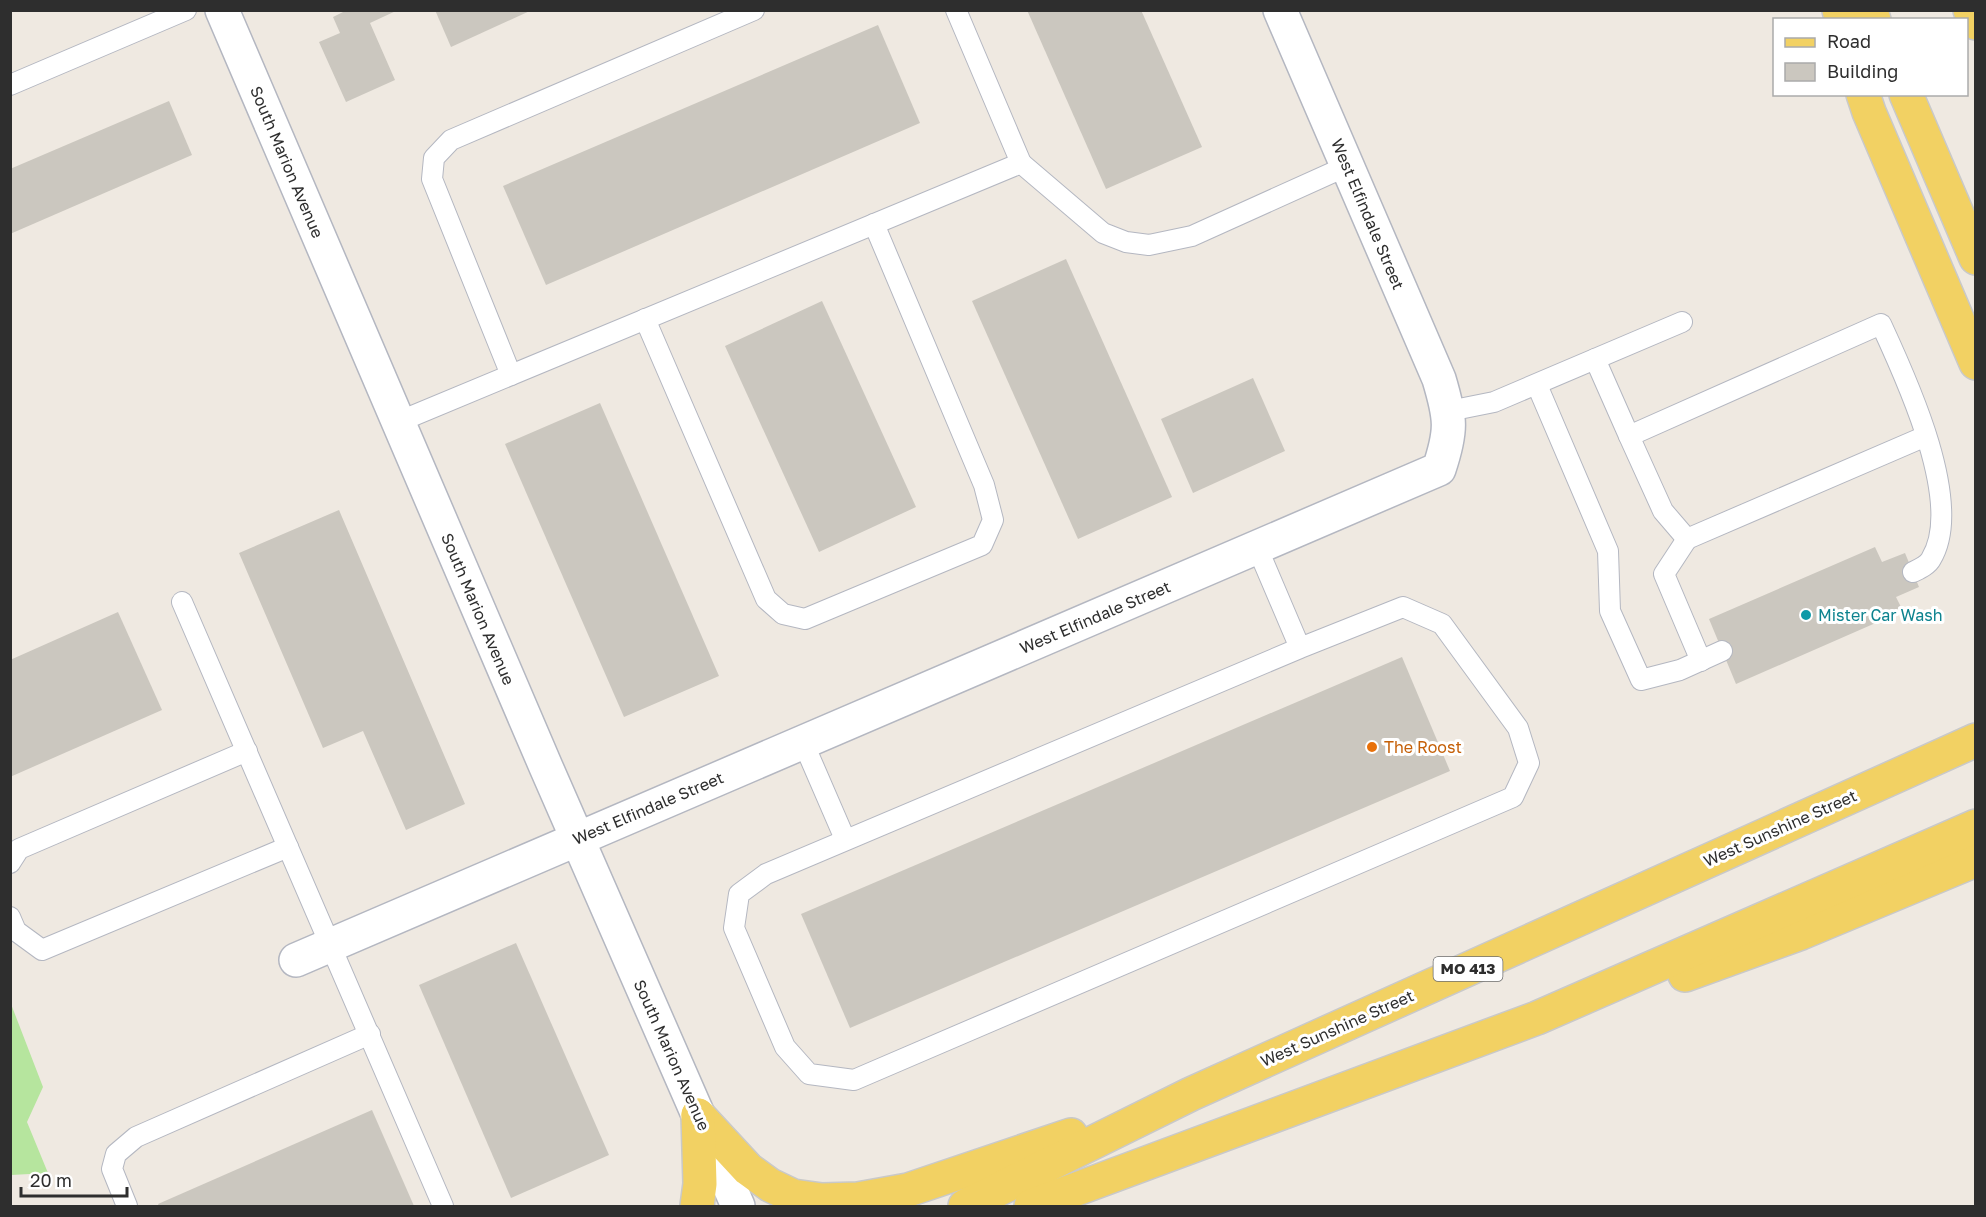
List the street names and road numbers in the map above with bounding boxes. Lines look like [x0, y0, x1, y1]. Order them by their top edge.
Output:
street label: South Marion Avenue [246, 83, 328, 241]
street label: West Elfindale Street [1327, 136, 1409, 292]
street label: South Marion Avenue [437, 530, 519, 688]
street label: West Elfindale Street [1017, 576, 1173, 658]
street label: West Elfindale Street [570, 767, 726, 849]
street label: West Sunshine Street [1700, 785, 1860, 871]
road number: MO 413 [1434, 957, 1502, 981]
street label: South Marion Avenue [630, 976, 714, 1134]
street label: West Sunshine Street [1257, 985, 1417, 1071]

